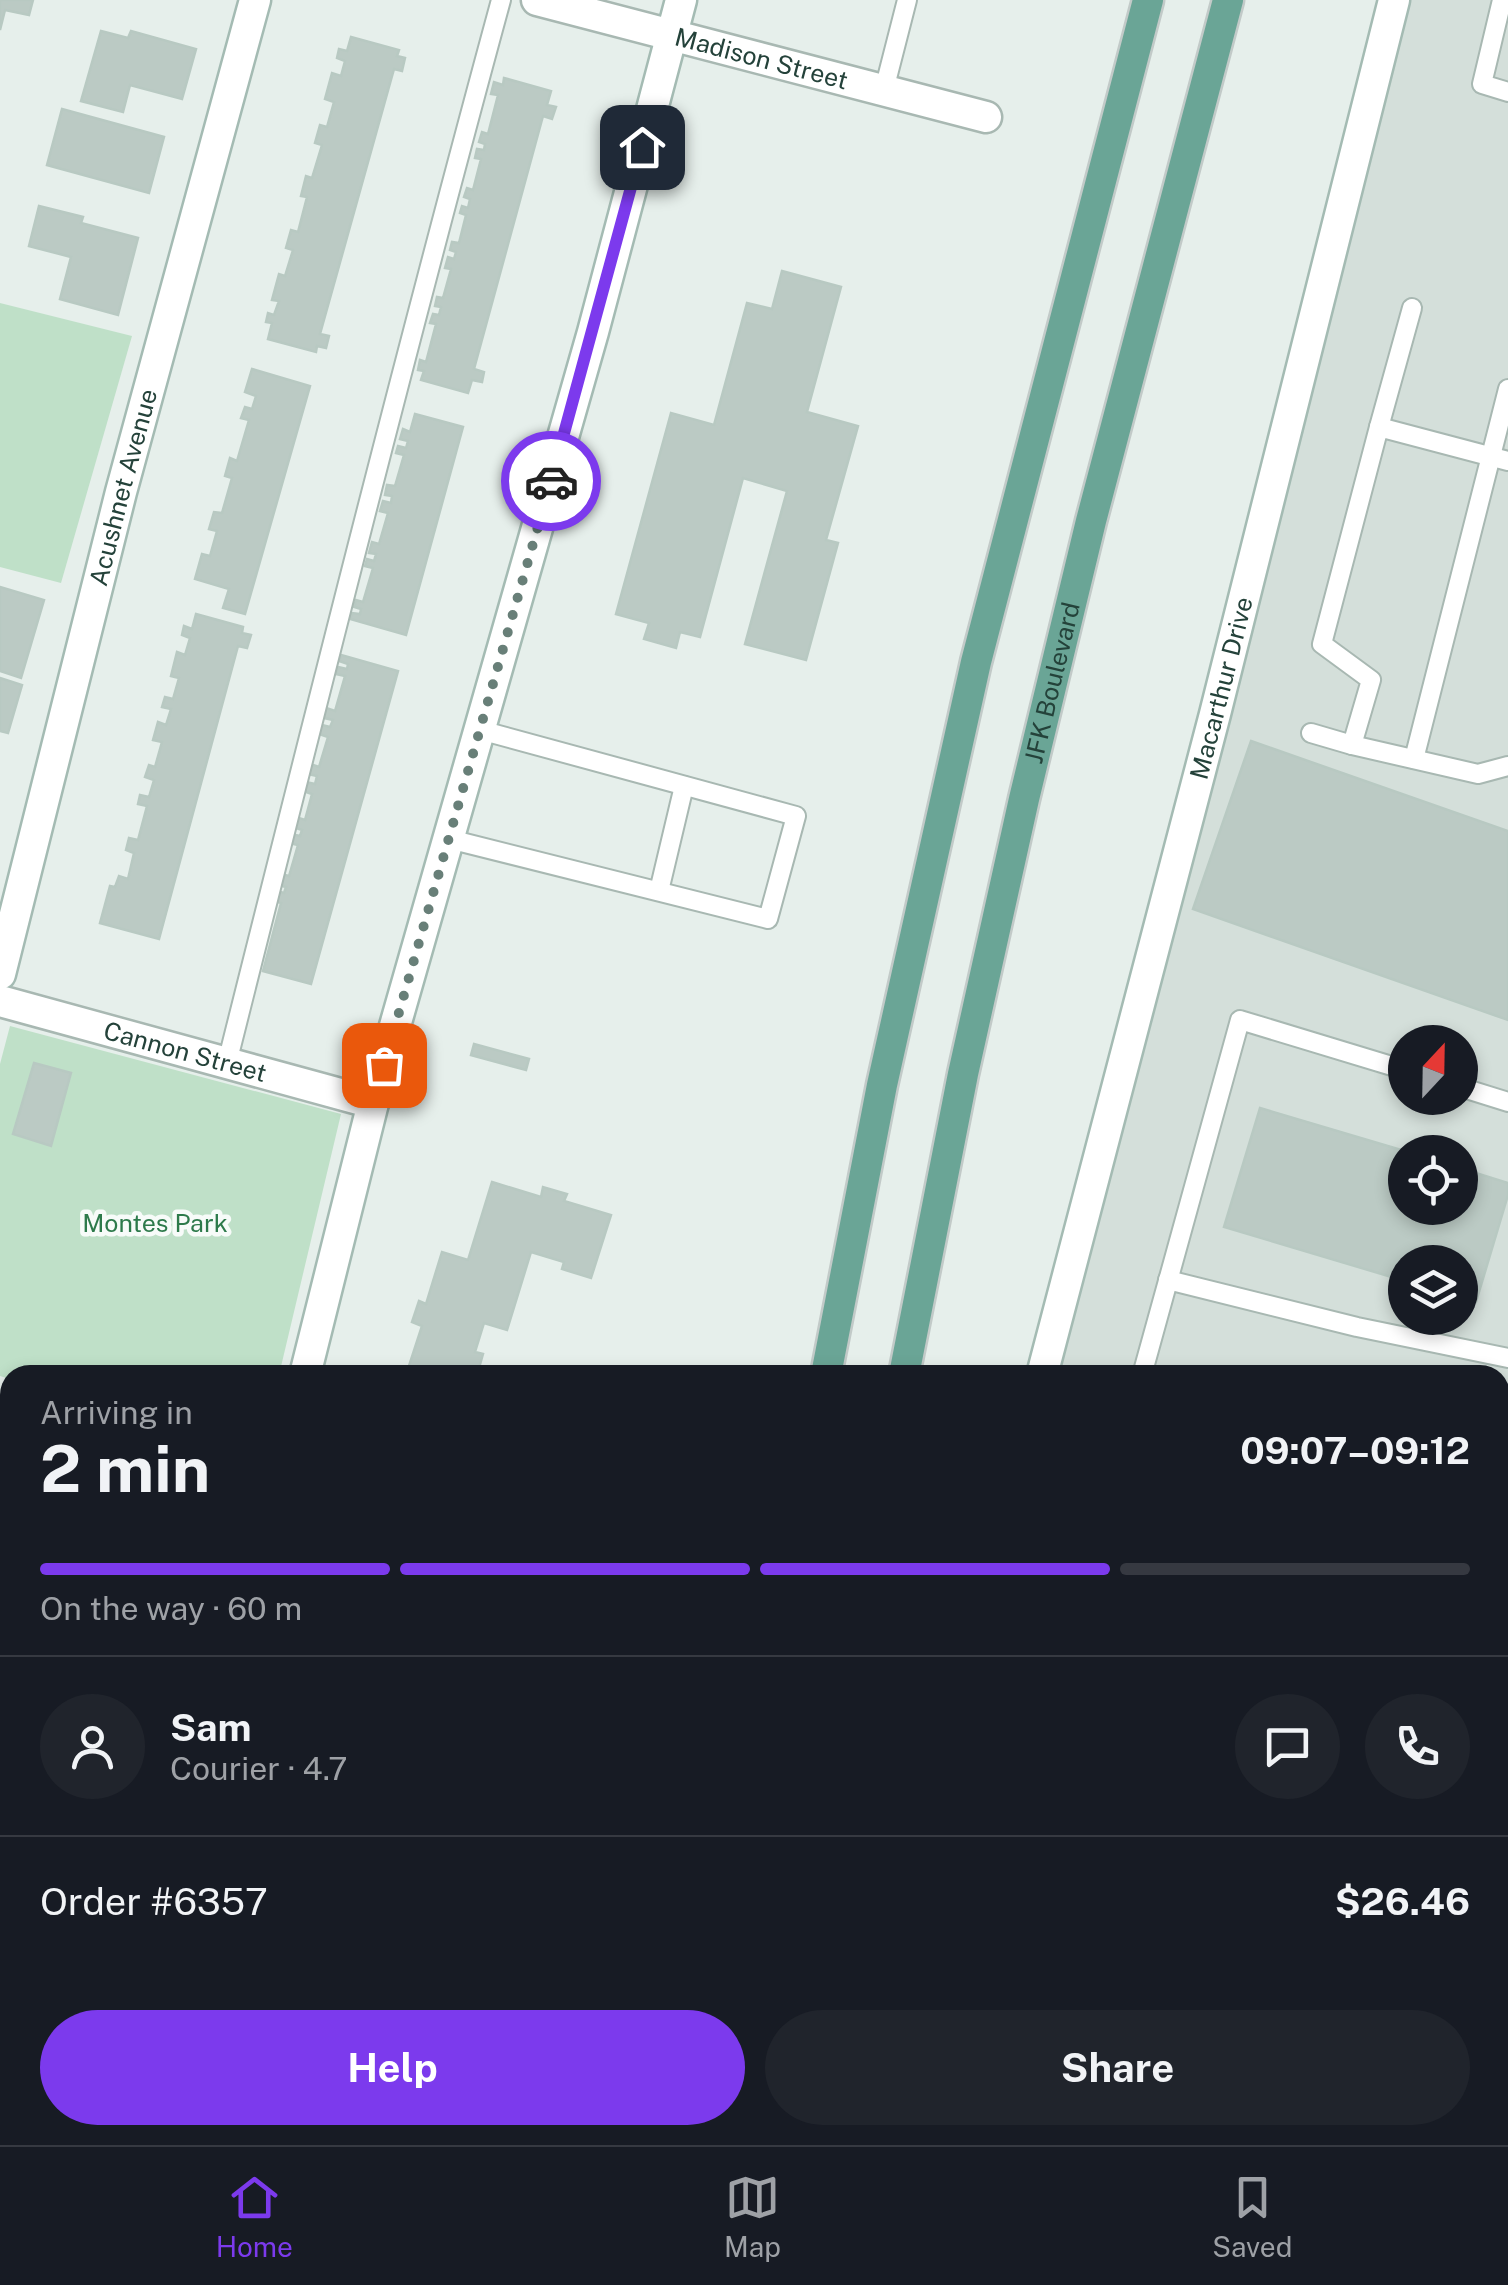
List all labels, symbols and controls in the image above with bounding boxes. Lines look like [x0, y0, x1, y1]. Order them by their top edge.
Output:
street label: Madison Street [672, 22, 851, 95]
pin [600, 105, 685, 190]
icon: home [615, 120, 670, 175]
street label: Acushnet Avenue [83, 386, 163, 589]
courier [501, 431, 601, 531]
icon: car [524, 454, 579, 509]
street label: Macarthur Drive [1184, 594, 1259, 782]
street label: JFK Boulevard [1018, 599, 1086, 766]
street label: Cannon Street [100, 1015, 270, 1088]
pin [342, 1023, 427, 1108]
north arrow [1388, 1025, 1478, 1115]
map controls [1388, 1025, 1478, 1335]
icon: bag [357, 1038, 412, 1093]
button: locate [1388, 1135, 1478, 1225]
park label: Montes Park [82, 1208, 228, 1238]
button: layers [1388, 1245, 1478, 1335]
text: Arriving in [40, 1394, 193, 1431]
text: 09:07–09:12 [1240, 1428, 1470, 1473]
text: 2 min [40, 1430, 210, 1507]
text: On the way · 60 m [40, 1590, 302, 1627]
button: person [40, 1694, 145, 1799]
button: chat [1235, 1694, 1340, 1799]
button: phone [1365, 1694, 1470, 1799]
text: Sam [170, 1705, 252, 1750]
text: Courier · 4.7 [170, 1750, 347, 1787]
text: Order #6357 [40, 1879, 268, 1924]
text: $26.46 [1335, 1879, 1470, 1924]
button: Help [40, 2010, 745, 2125]
button: Share [765, 2010, 1470, 2125]
tab: Home [216, 2170, 293, 2263]
tab: Map [724, 2170, 781, 2263]
tab: Saved [1212, 2170, 1292, 2263]

